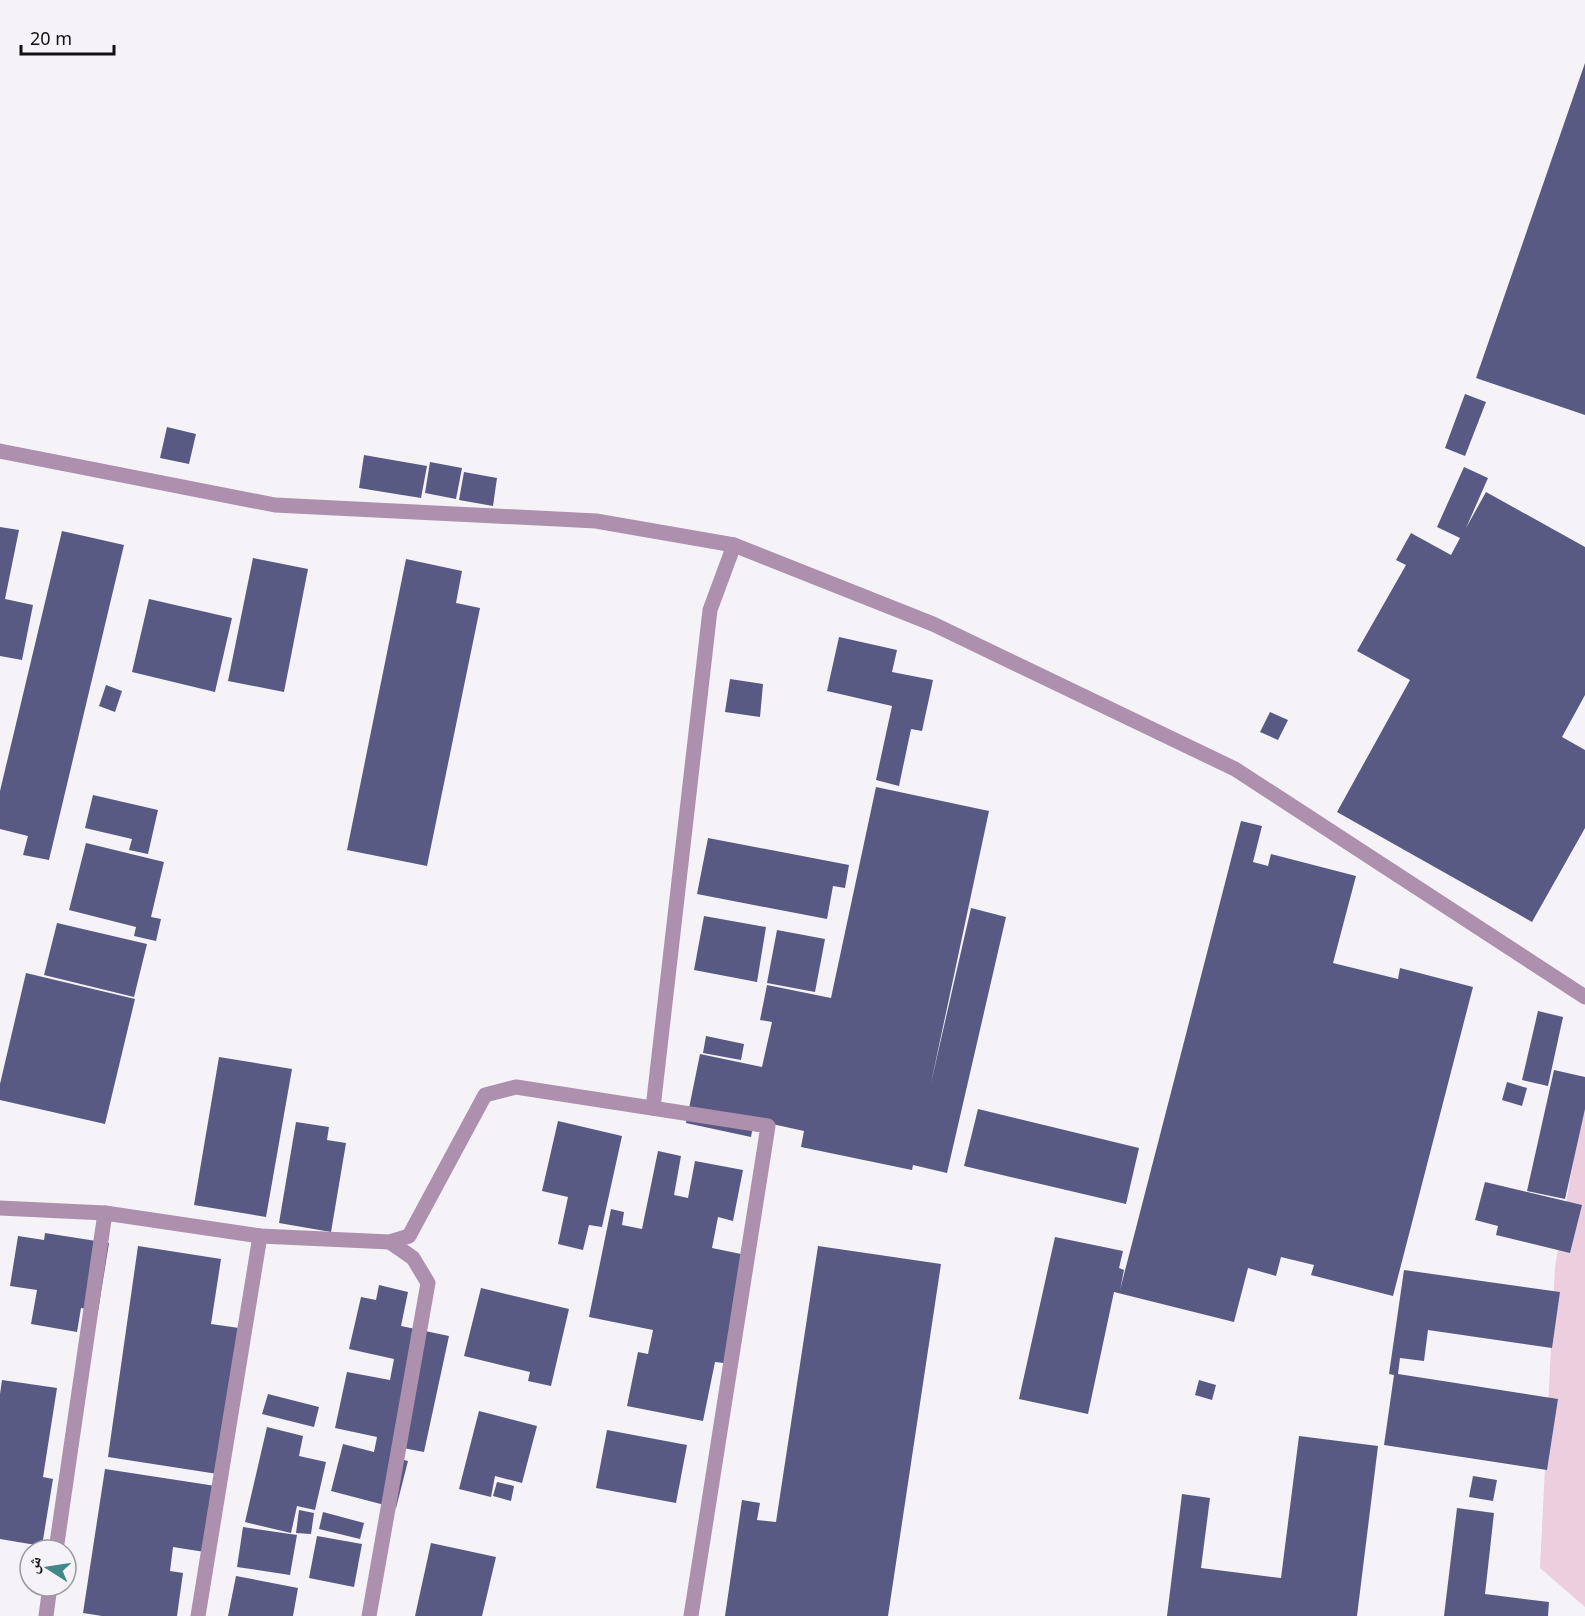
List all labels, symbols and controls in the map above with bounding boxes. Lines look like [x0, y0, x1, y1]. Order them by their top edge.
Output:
scale bar [21, 18, 114, 56]
text: 20 m [30, 26, 72, 50]
north arrow [18, 1538, 78, 1598]
text: ش [21, 1554, 46, 1575]

